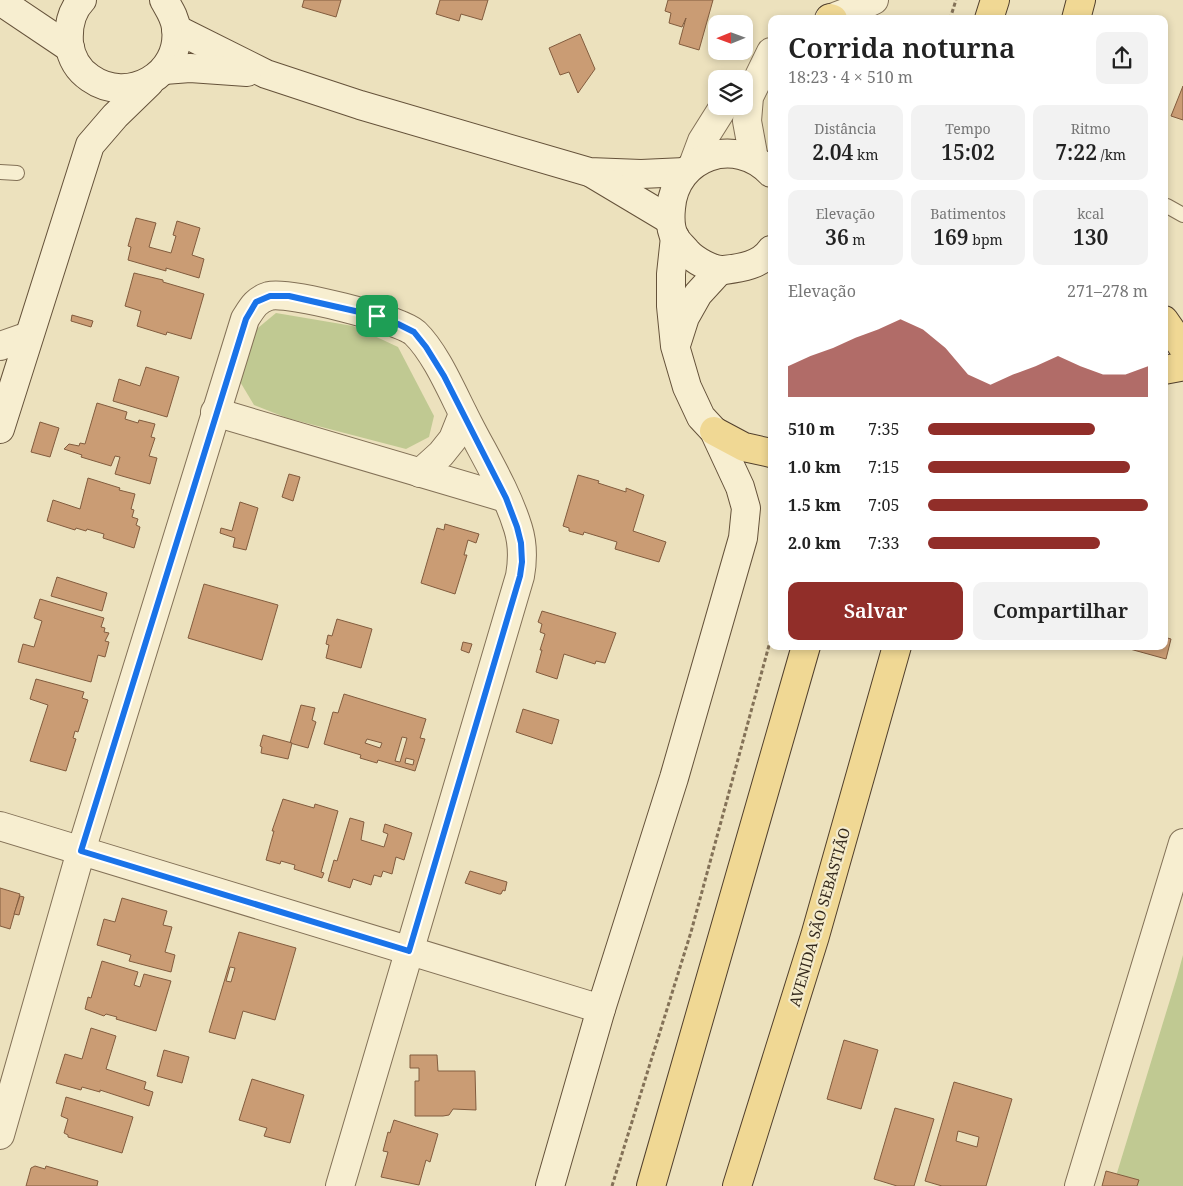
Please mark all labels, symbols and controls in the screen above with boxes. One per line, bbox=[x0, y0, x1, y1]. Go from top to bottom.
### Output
north arrow bbox=[708, 15, 752, 60]
map controls bbox=[708, 15, 753, 115]
text: Corrida noturna bbox=[788, 28, 1015, 66]
button: share bbox=[1096, 32, 1148, 84]
text: 18:23 · 4 × 510 m bbox=[788, 66, 913, 88]
button: layers bbox=[708, 70, 753, 115]
text: Distância bbox=[814, 119, 876, 138]
text: Tempo bbox=[945, 119, 991, 138]
text: Ritmo bbox=[1071, 119, 1111, 138]
text: 2.04 bbox=[812, 138, 853, 166]
text: 15:02 bbox=[941, 138, 995, 166]
text: 7:22 bbox=[1055, 138, 1097, 166]
text: km bbox=[853, 145, 879, 164]
text: /km bbox=[1097, 145, 1126, 164]
text: Elevação bbox=[816, 204, 875, 223]
text: Batimentos bbox=[930, 204, 1006, 223]
text: kcal bbox=[1077, 204, 1104, 223]
text: 36 bbox=[825, 223, 849, 251]
text: 169 bbox=[933, 223, 969, 251]
text: 130 bbox=[1073, 223, 1108, 251]
text: m bbox=[849, 230, 866, 249]
text: bpm bbox=[969, 230, 1003, 249]
text: Elevação bbox=[788, 280, 856, 302]
text: 271–278 m bbox=[1067, 280, 1148, 302]
pin bbox=[356, 295, 398, 337]
icon: arrive bbox=[363, 302, 391, 330]
text: 510 m bbox=[788, 418, 835, 440]
text: 7:35 bbox=[868, 418, 899, 440]
text: 1.0 km bbox=[788, 456, 841, 478]
text: 7:15 bbox=[868, 456, 899, 478]
text: 1.5 km bbox=[788, 494, 841, 516]
text: 7:05 bbox=[868, 494, 899, 516]
text: 2.0 km bbox=[788, 532, 841, 554]
text: 7:33 bbox=[868, 532, 899, 554]
button: Salvar bbox=[788, 582, 963, 640]
button: Compartilhar bbox=[973, 582, 1148, 640]
street label: AVENIDA SÃO SEBASTIÃO bbox=[784, 825, 854, 1009]

